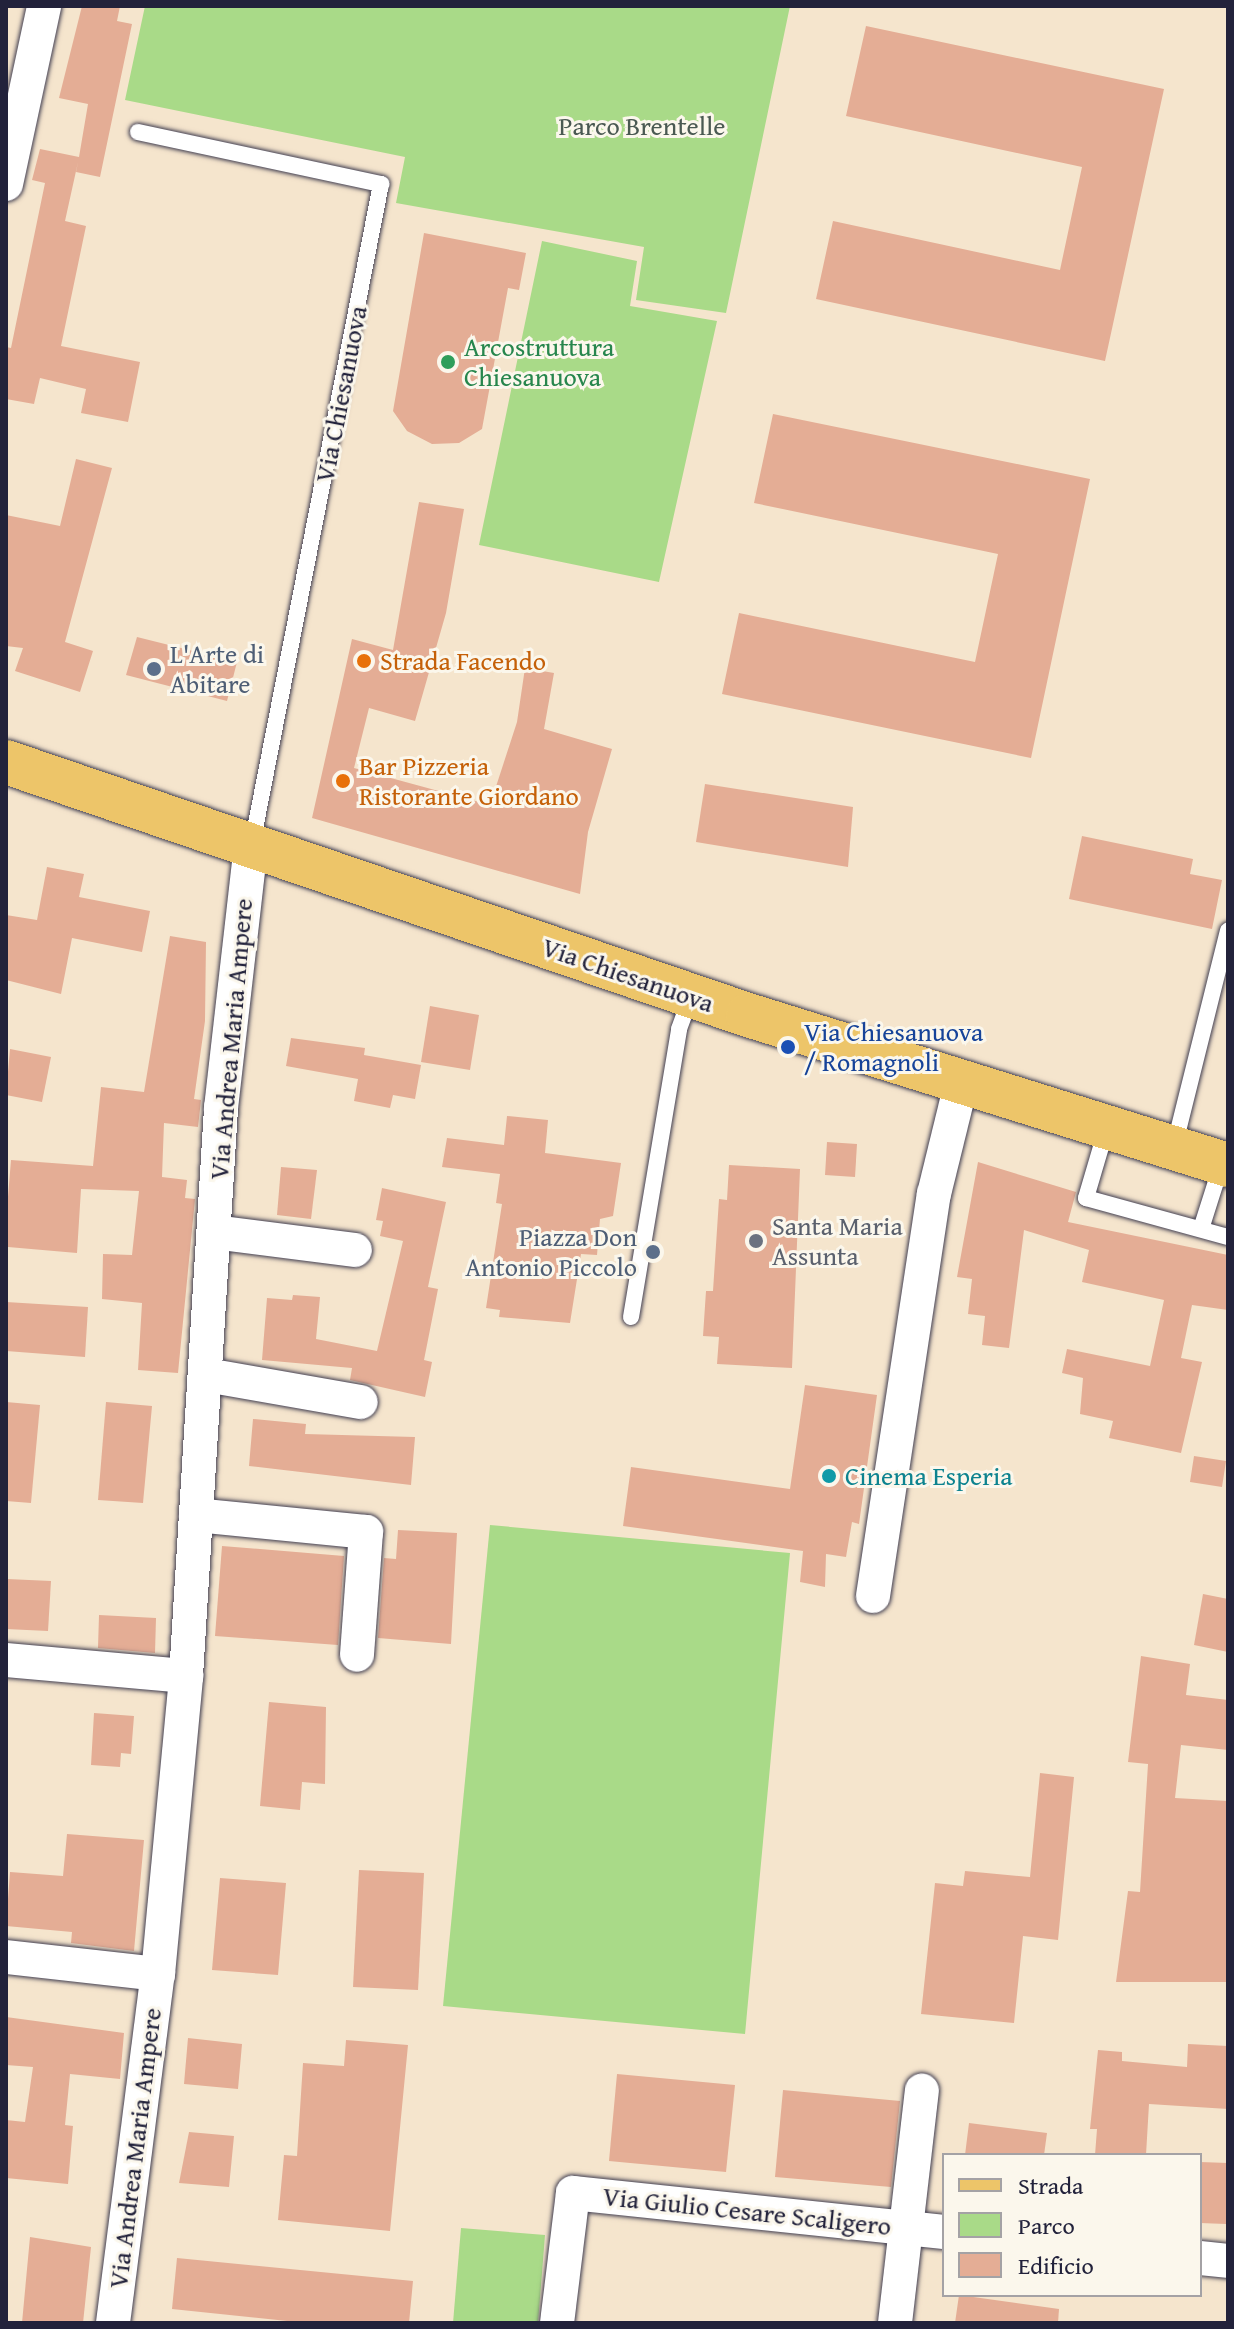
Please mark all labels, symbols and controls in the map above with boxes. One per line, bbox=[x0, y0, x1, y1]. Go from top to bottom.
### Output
park label: Parco Brentelle bbox=[558, 110, 726, 142]
street label: Via Chiesanuova bbox=[309, 303, 373, 485]
place label: Arcostruttura Chiesanuova bbox=[464, 331, 614, 392]
marker: Arcostruttura Chiesanuova bbox=[439, 353, 457, 371]
place label: L'Arte di Abitare bbox=[170, 638, 264, 700]
place label: Strada Facendo bbox=[380, 645, 546, 677]
marker: Strada Facendo bbox=[355, 652, 373, 670]
marker: L'Arte di Abitare bbox=[145, 660, 163, 678]
place label: Bar Pizzeria Ristorante Giordano bbox=[359, 750, 579, 812]
marker: Bar Pizzeria Ristorante Giordano bbox=[334, 772, 352, 790]
street label: Via Andrea Maria Ampere bbox=[203, 897, 259, 1181]
street label: Via Chiesanuova bbox=[538, 931, 718, 1019]
place label: Via Chiesanuova / Romagnoli bbox=[804, 1016, 983, 1078]
marker: Via Chiesanuova / Romagnoli bbox=[779, 1038, 797, 1056]
place label: Santa Maria Assunta bbox=[772, 1210, 903, 1272]
place label: Piazza Don Antonio Piccolo bbox=[465, 1221, 637, 1282]
marker: Santa Maria Assunta bbox=[747, 1232, 765, 1250]
marker: Piazza Don Antonio Piccolo bbox=[644, 1243, 662, 1261]
place label: Cinema Esperia bbox=[845, 1460, 1012, 1492]
marker: Cinema Esperia bbox=[820, 1467, 838, 1485]
street label: Via Andrea Maria Ampere bbox=[102, 2006, 168, 2290]
legend bbox=[942, 2153, 1202, 2297]
text: Strada bbox=[1018, 2168, 1083, 2203]
street label: Via Giulio Cesare Scaligero bbox=[601, 2180, 893, 2242]
text: Parco bbox=[1018, 2208, 1075, 2243]
text: Edificio bbox=[1018, 2248, 1094, 2283]

